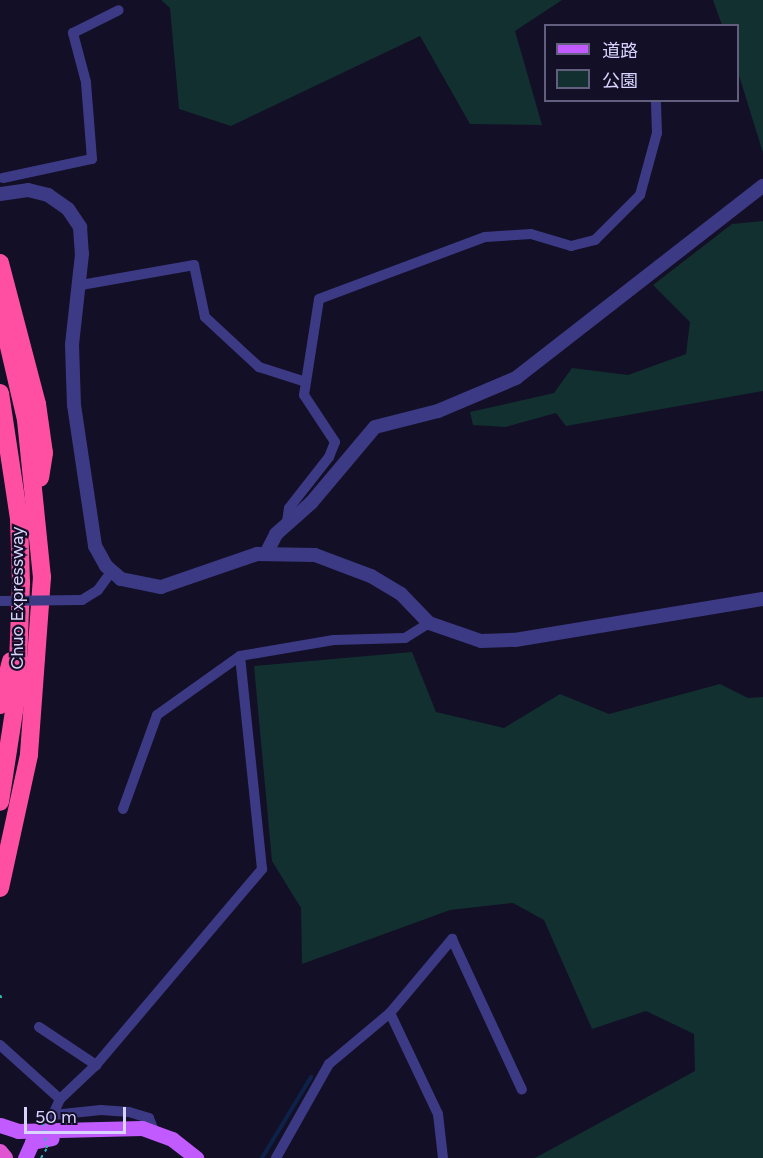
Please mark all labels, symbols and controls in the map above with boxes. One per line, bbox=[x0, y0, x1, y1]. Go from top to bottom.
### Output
legend bbox=[544, 24, 739, 102]
text: 道路 bbox=[602, 40, 638, 62]
text: 公園 bbox=[602, 70, 638, 92]
street label: Chuo Expressway bbox=[6, 527, 28, 669]
scale bar bbox=[27, 1095, 129, 1133]
text: 50 m bbox=[35, 1106, 77, 1128]

